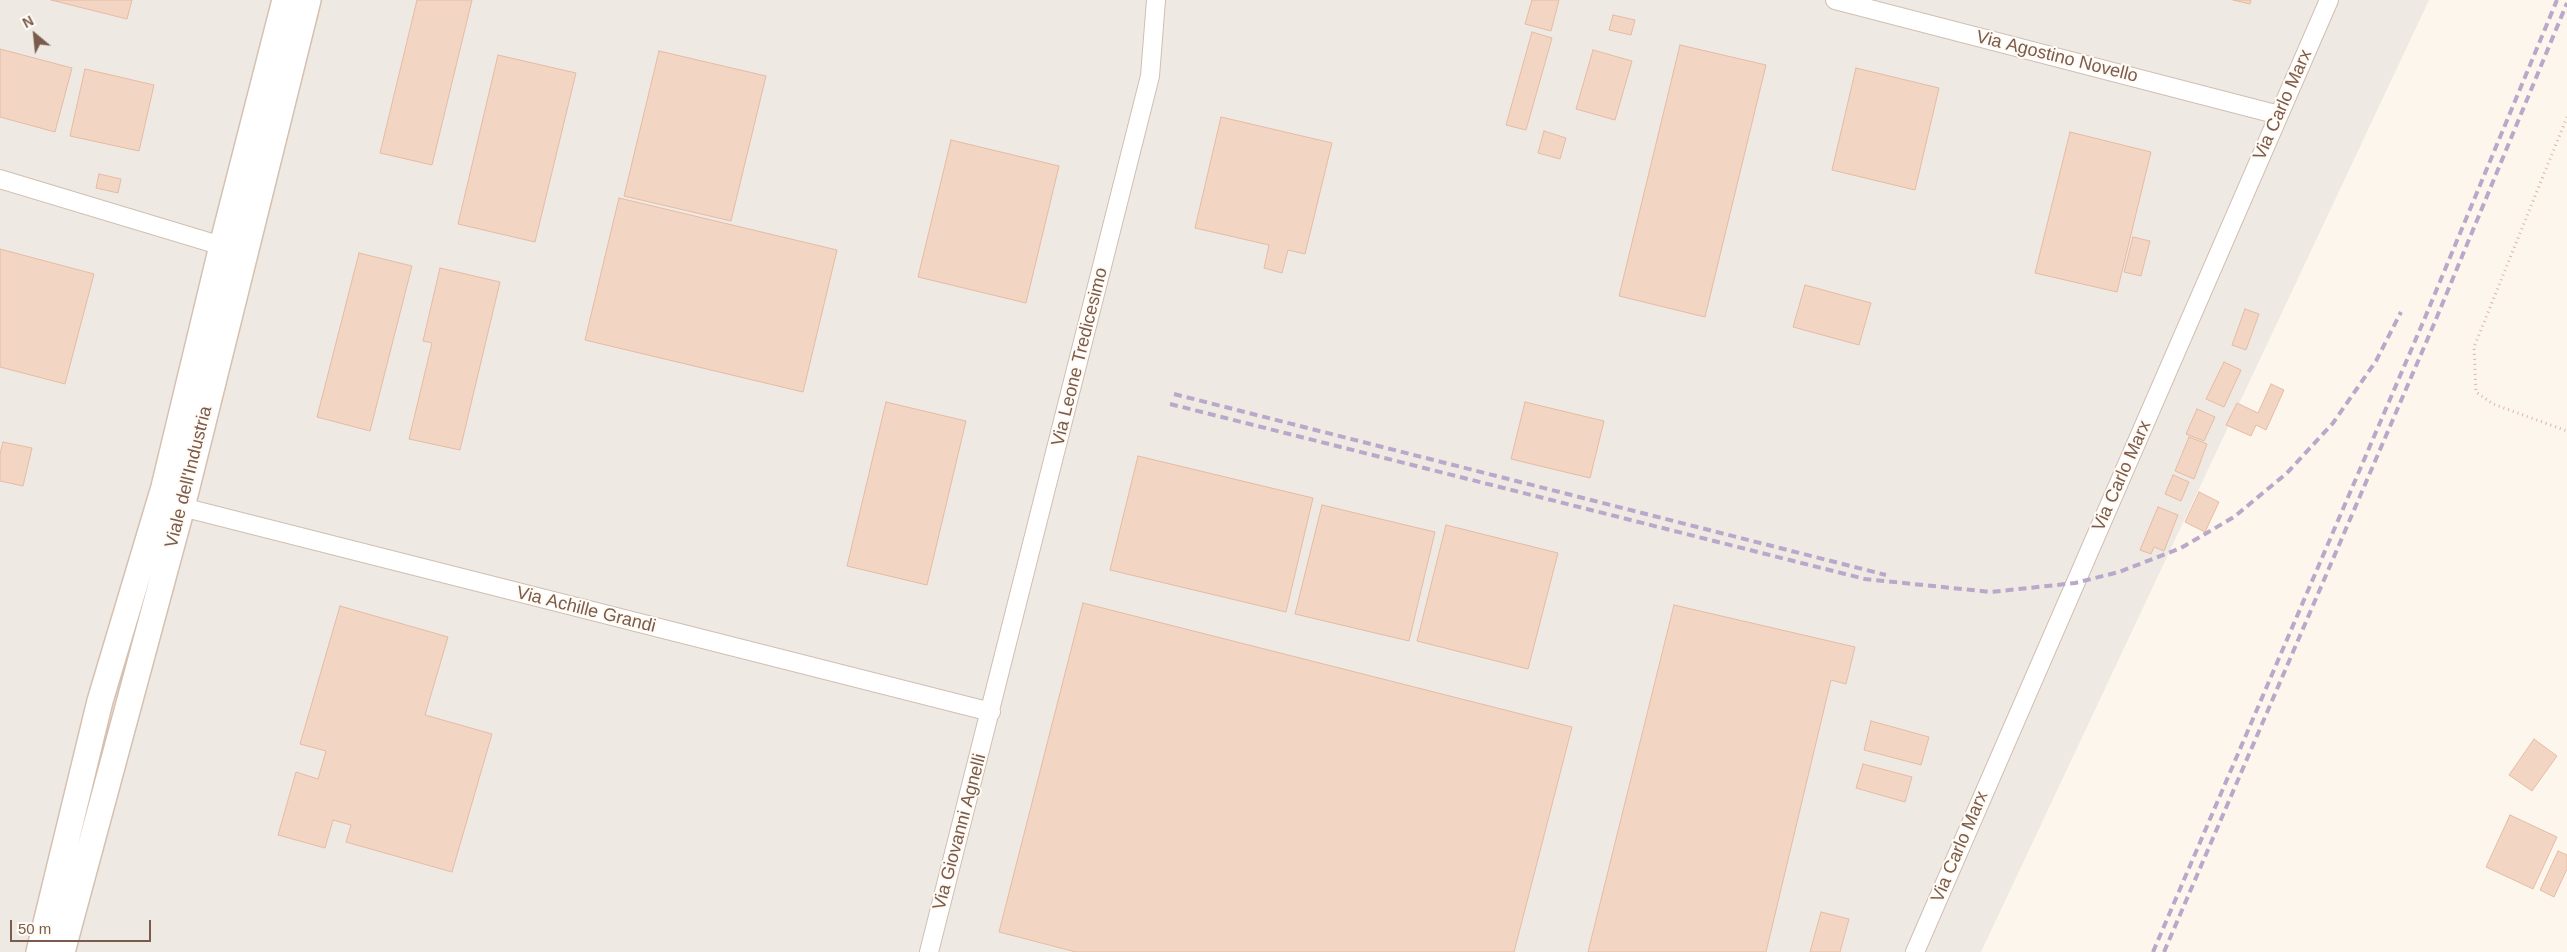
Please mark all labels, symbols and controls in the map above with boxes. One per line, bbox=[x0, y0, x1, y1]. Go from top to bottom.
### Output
north arrow bbox=[10, 10, 60, 60]
text: N bbox=[20, 12, 36, 31]
street label: Via Agostino Novello bbox=[1974, 26, 2140, 88]
street label: Via Carlo Marx bbox=[2249, 46, 2317, 164]
street label: Via Leone Tredicesimo bbox=[1047, 266, 1113, 448]
street label: Viale dell'Industria bbox=[161, 404, 217, 550]
street label: Via Carlo Marx bbox=[2088, 417, 2156, 535]
street label: Via Achille Grandi bbox=[514, 582, 658, 638]
street label: Via Giovanni Agnelli bbox=[929, 752, 991, 912]
street label: Via Carlo Marx bbox=[1927, 788, 1993, 906]
scale bar bbox=[12, 910, 154, 942]
text: 50 m bbox=[18, 920, 51, 937]

